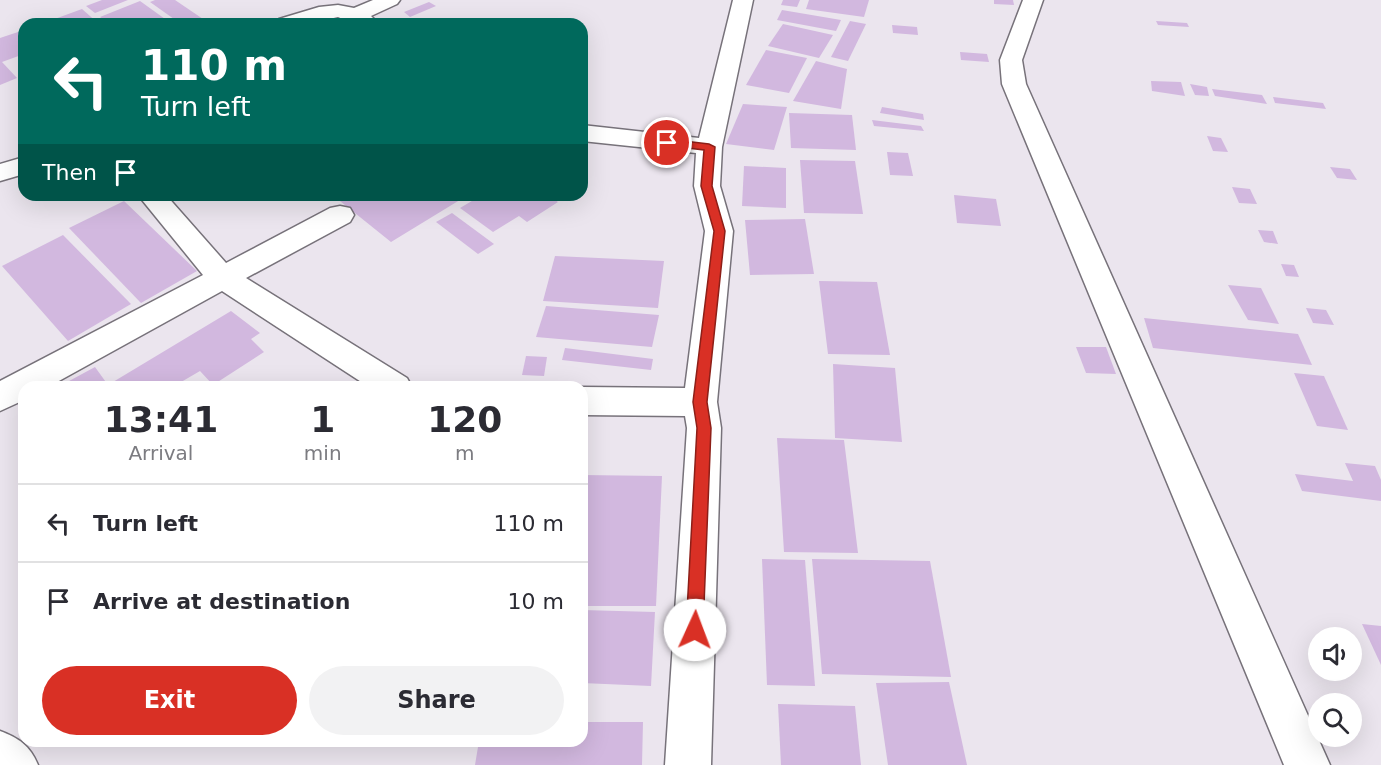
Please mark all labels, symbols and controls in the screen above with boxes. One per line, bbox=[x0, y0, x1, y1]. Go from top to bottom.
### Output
text: 110 m bbox=[141, 41, 287, 90]
icon: left bbox=[42, 42, 120, 120]
text: Turn left bbox=[141, 91, 251, 122]
pin bbox=[641, 117, 692, 168]
icon: arrive bbox=[650, 126, 683, 159]
icon: arrive bbox=[109, 156, 142, 189]
text: Then bbox=[42, 160, 97, 185]
text: 13:41 bbox=[104, 399, 218, 440]
text: 1 bbox=[310, 399, 335, 440]
text: 120 bbox=[427, 399, 502, 440]
text: Arrival bbox=[128, 441, 193, 465]
text: min bbox=[304, 441, 342, 465]
text: m bbox=[455, 441, 475, 465]
icon: left bbox=[42, 507, 75, 540]
text: Turn left bbox=[93, 511, 198, 536]
text: 110 m bbox=[494, 511, 564, 536]
icon: arrive bbox=[42, 585, 75, 618]
text: Arrive at destination bbox=[93, 589, 350, 614]
text: 10 m bbox=[508, 589, 564, 614]
position arrow bbox=[663, 598, 727, 662]
map controls bbox=[1308, 627, 1362, 747]
button: sound bbox=[1308, 627, 1362, 681]
button: Exit bbox=[42, 666, 297, 735]
button: Share bbox=[309, 666, 564, 735]
button: search bbox=[1308, 693, 1362, 747]

